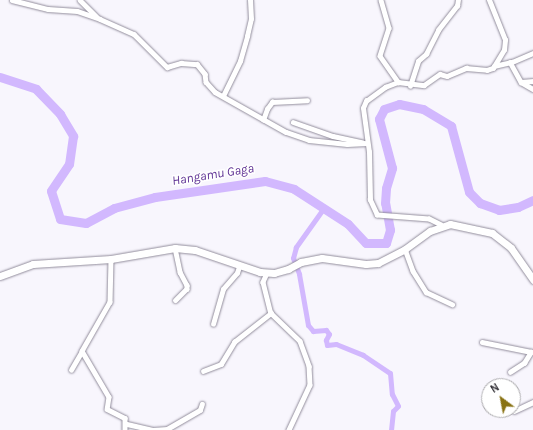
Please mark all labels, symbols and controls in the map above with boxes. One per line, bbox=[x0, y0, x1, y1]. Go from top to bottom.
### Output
water label: Hangamu Gaga bbox=[171, 161, 255, 189]
north arrow bbox=[481, 378, 521, 418]
text: N bbox=[488, 381, 502, 396]

